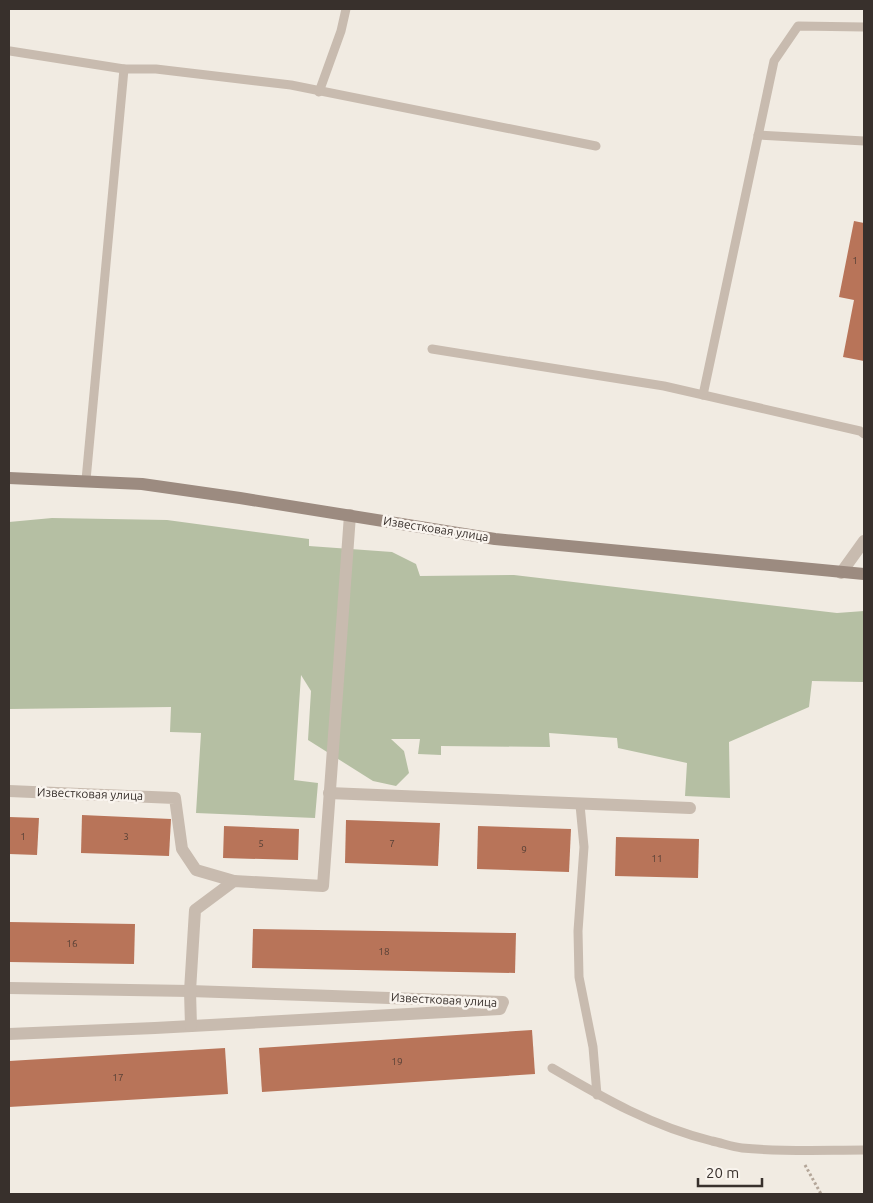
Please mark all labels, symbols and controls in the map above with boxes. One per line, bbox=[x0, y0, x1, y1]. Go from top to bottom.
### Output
house number: 1 bbox=[852, 255, 858, 266]
street label: Известковая улица bbox=[382, 514, 490, 543]
street label: Известковая улица bbox=[37, 785, 143, 802]
house number: 1 bbox=[20, 831, 26, 842]
house number: 3 bbox=[123, 831, 129, 842]
house number: 5 bbox=[258, 838, 264, 849]
house number: 7 bbox=[389, 838, 395, 849]
house number: 9 bbox=[521, 844, 527, 855]
house number: 11 bbox=[651, 853, 663, 864]
house number: 16 bbox=[66, 938, 78, 949]
house number: 18 bbox=[378, 946, 390, 957]
street label: Известковая улица bbox=[391, 990, 498, 1009]
house number: 19 bbox=[391, 1056, 403, 1067]
house number: 17 bbox=[112, 1072, 124, 1083]
scale bar bbox=[698, 1156, 762, 1188]
text: 20 m bbox=[706, 1164, 739, 1181]

